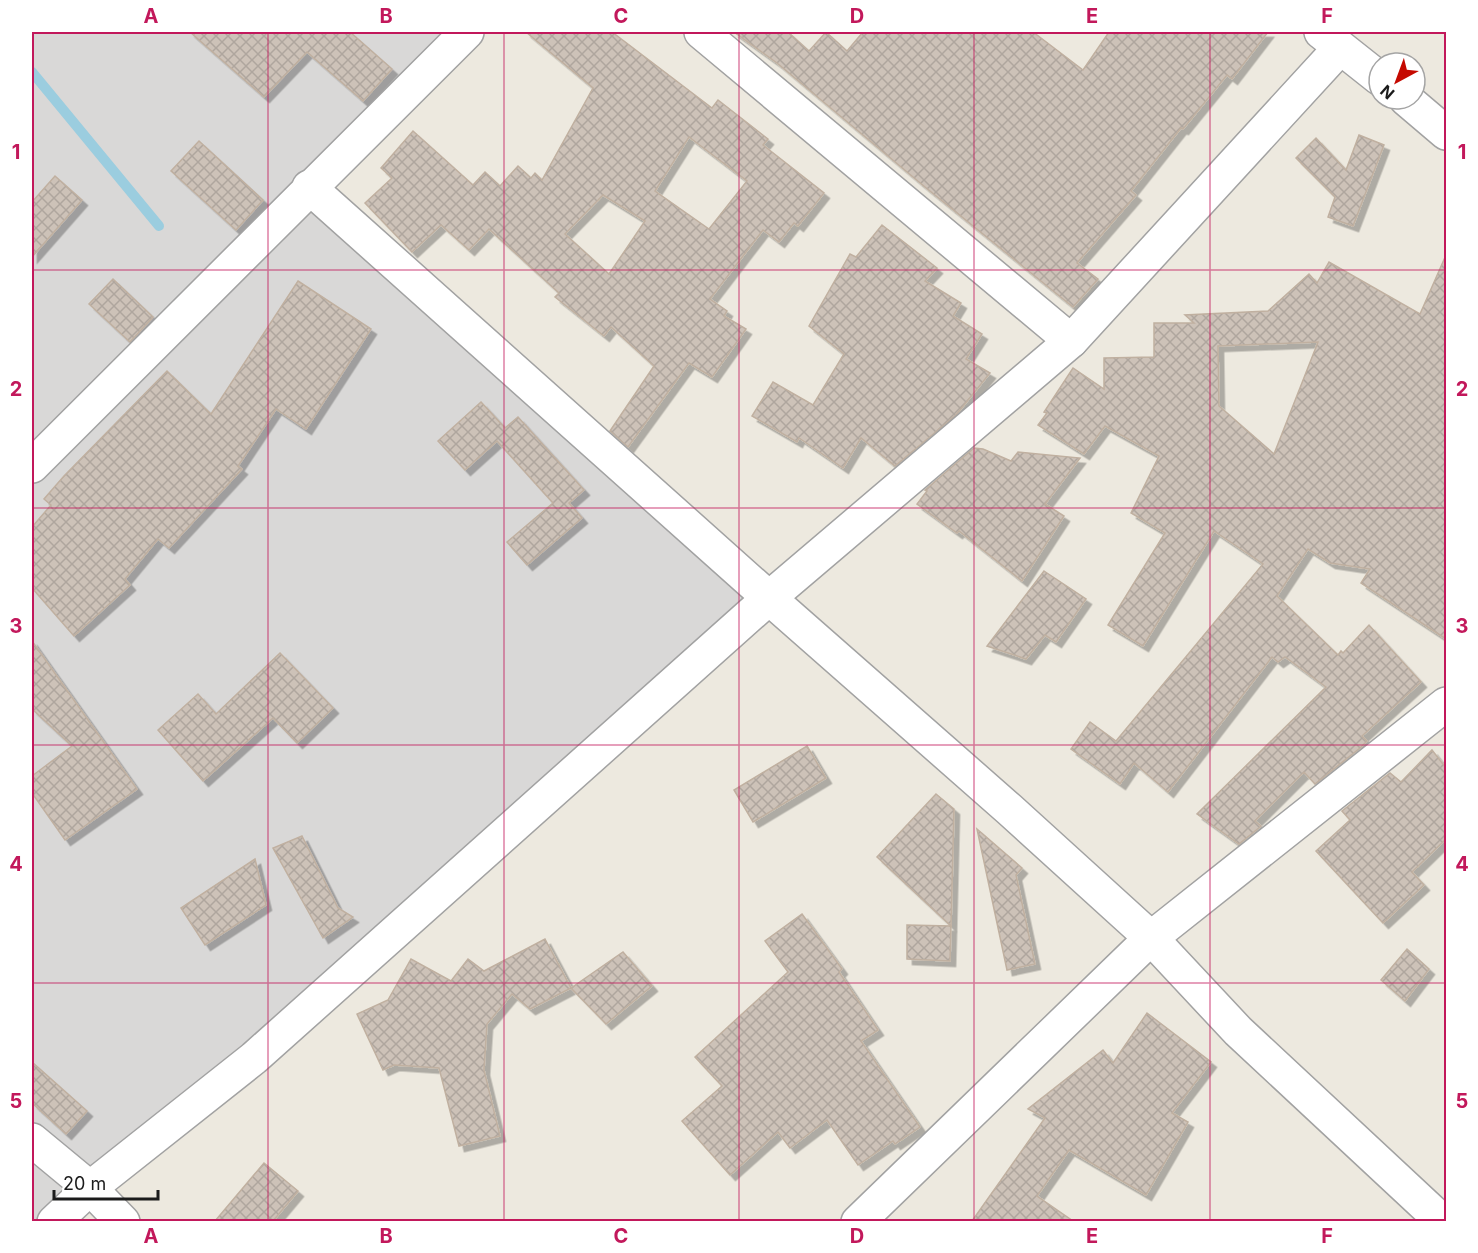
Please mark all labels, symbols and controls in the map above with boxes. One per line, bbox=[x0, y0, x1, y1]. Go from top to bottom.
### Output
text: A bbox=[144, 4, 159, 28]
text: B bbox=[379, 4, 393, 28]
text: C bbox=[614, 4, 628, 28]
text: D bbox=[850, 4, 864, 28]
text: E bbox=[1086, 4, 1098, 28]
text: F bbox=[1321, 4, 1333, 28]
north arrow bbox=[1367, 51, 1427, 111]
text: N bbox=[1376, 81, 1398, 104]
text: 1 bbox=[12, 140, 20, 164]
text: 1 bbox=[1458, 140, 1466, 164]
text: 2 bbox=[10, 377, 22, 401]
text: 2 bbox=[1456, 377, 1468, 401]
text: 3 bbox=[10, 614, 22, 638]
text: 3 bbox=[1456, 614, 1468, 638]
text: 4 bbox=[9, 852, 23, 876]
text: 4 bbox=[1455, 852, 1469, 876]
text: 5 bbox=[10, 1089, 22, 1113]
text: 5 bbox=[1456, 1089, 1468, 1113]
scale bar bbox=[54, 1163, 158, 1201]
text: 20 m bbox=[63, 1173, 106, 1194]
text: A bbox=[144, 1224, 159, 1248]
text: B bbox=[379, 1224, 393, 1248]
text: C bbox=[614, 1224, 628, 1248]
text: D bbox=[850, 1224, 864, 1248]
text: E bbox=[1086, 1224, 1098, 1248]
text: F bbox=[1321, 1224, 1333, 1248]

